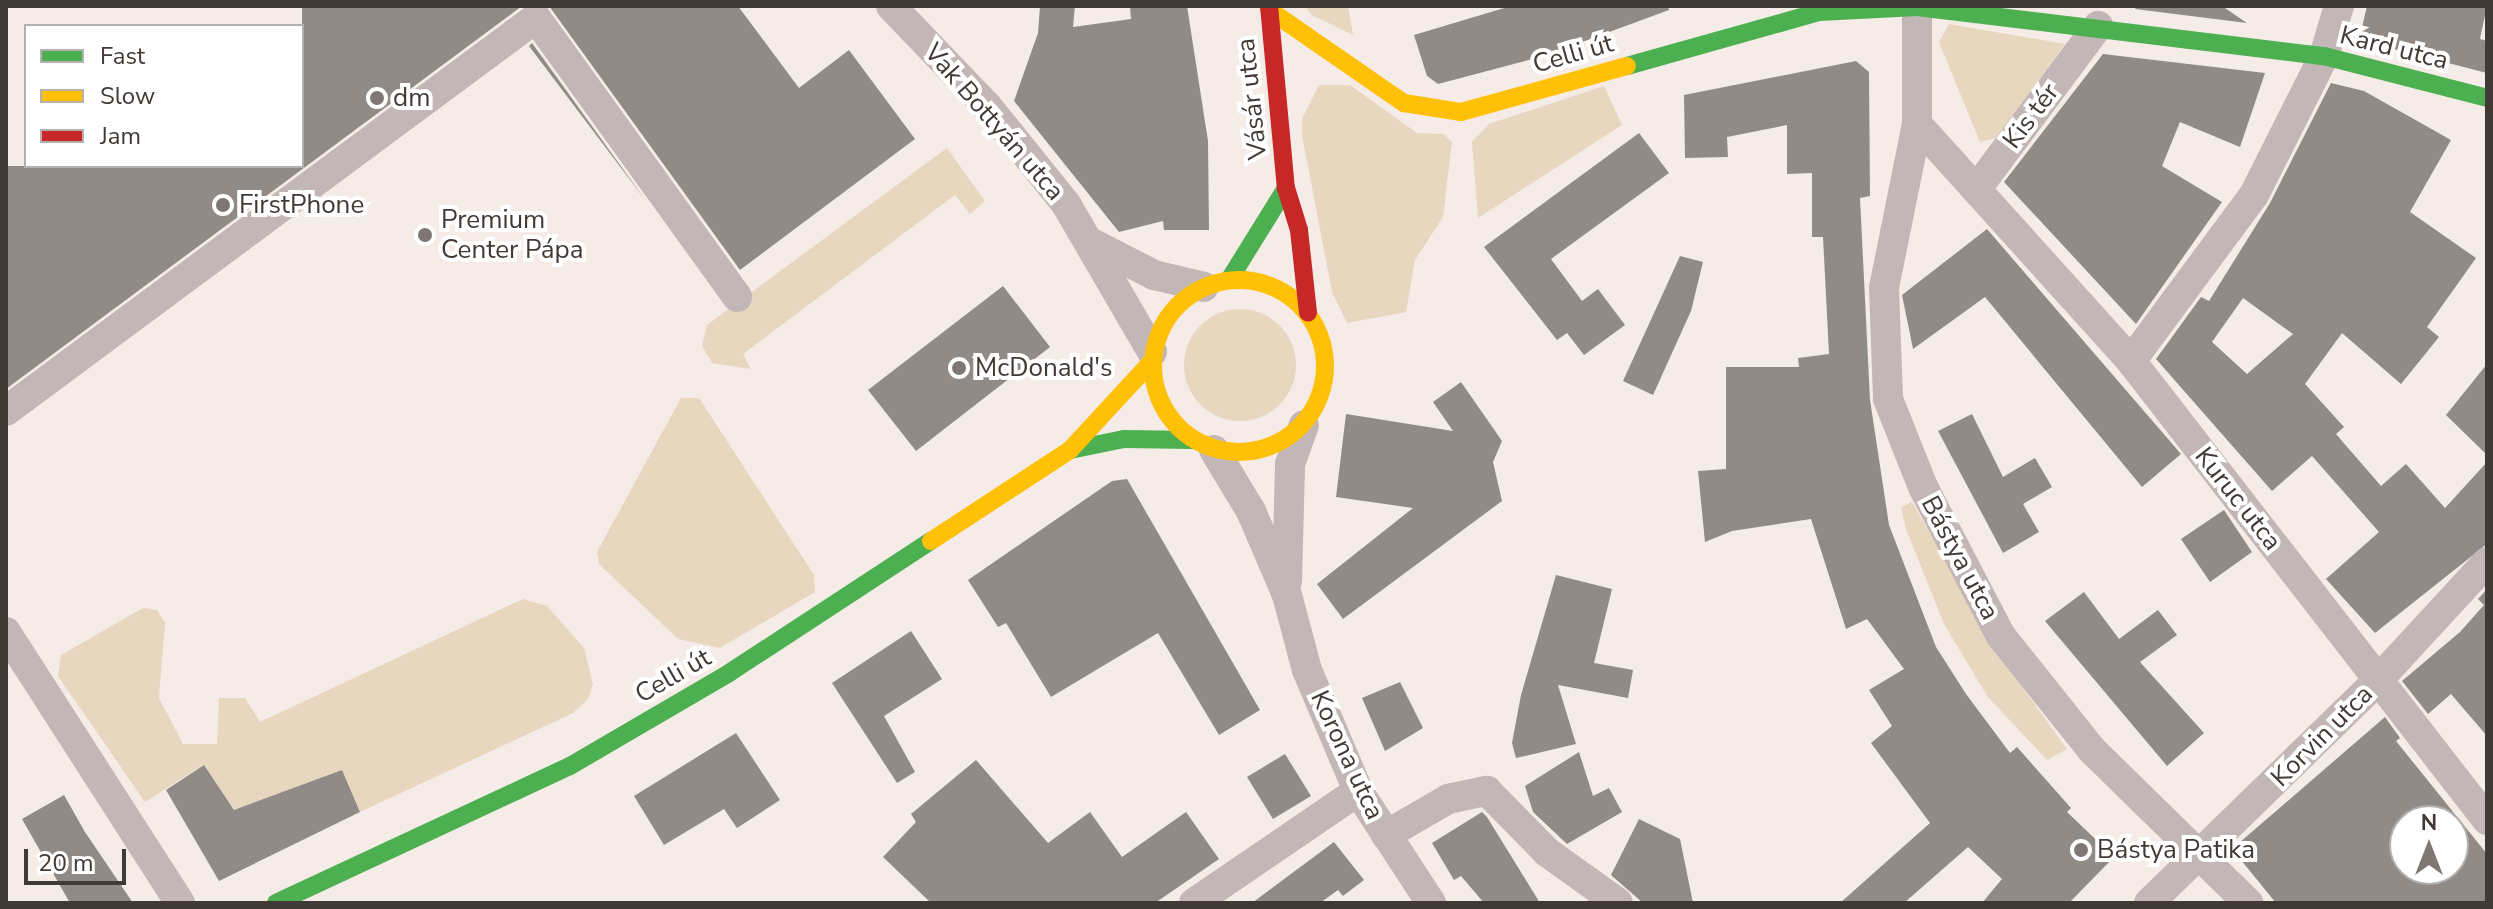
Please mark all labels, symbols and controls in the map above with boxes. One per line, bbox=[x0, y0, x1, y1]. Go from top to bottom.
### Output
street label: Kard utca bbox=[2337, 20, 2451, 76]
legend bbox=[24, 24, 304, 168]
street label: Celli út bbox=[1529, 28, 1617, 80]
street label: Vak Bottyán utca bbox=[917, 37, 1071, 207]
street label: Vásár utca bbox=[1230, 37, 1274, 161]
text: Fast bbox=[100, 40, 145, 72]
street label: Kis tér bbox=[1996, 77, 2066, 155]
text: Slow bbox=[100, 80, 155, 112]
place label: dm bbox=[393, 82, 430, 114]
marker: dm bbox=[368, 89, 386, 107]
text: Jam bbox=[100, 120, 141, 152]
place label: FirstPhone bbox=[239, 189, 364, 221]
marker: FirstPhone bbox=[214, 196, 232, 214]
place label: Premium Center Pápa bbox=[441, 204, 584, 266]
marker: Premium Center Pápa bbox=[416, 226, 434, 244]
place label: McDonald's bbox=[975, 352, 1113, 384]
marker: McDonald's bbox=[950, 359, 968, 377]
street label: Kuruc utca bbox=[2188, 441, 2288, 557]
street label: Bástya utca bbox=[1914, 491, 2006, 625]
street label: Celli út bbox=[630, 642, 716, 710]
street label: Korvin utca bbox=[2265, 679, 2379, 793]
street label: Korona utca bbox=[1304, 686, 1390, 824]
north arrow bbox=[2389, 805, 2469, 885]
text: N bbox=[2421, 808, 2437, 838]
scale bar bbox=[28, 833, 130, 883]
place label: Bástya Patika bbox=[2097, 834, 2255, 866]
marker: Bástya Patika bbox=[2072, 841, 2090, 859]
text: 20 m bbox=[38, 847, 94, 879]

